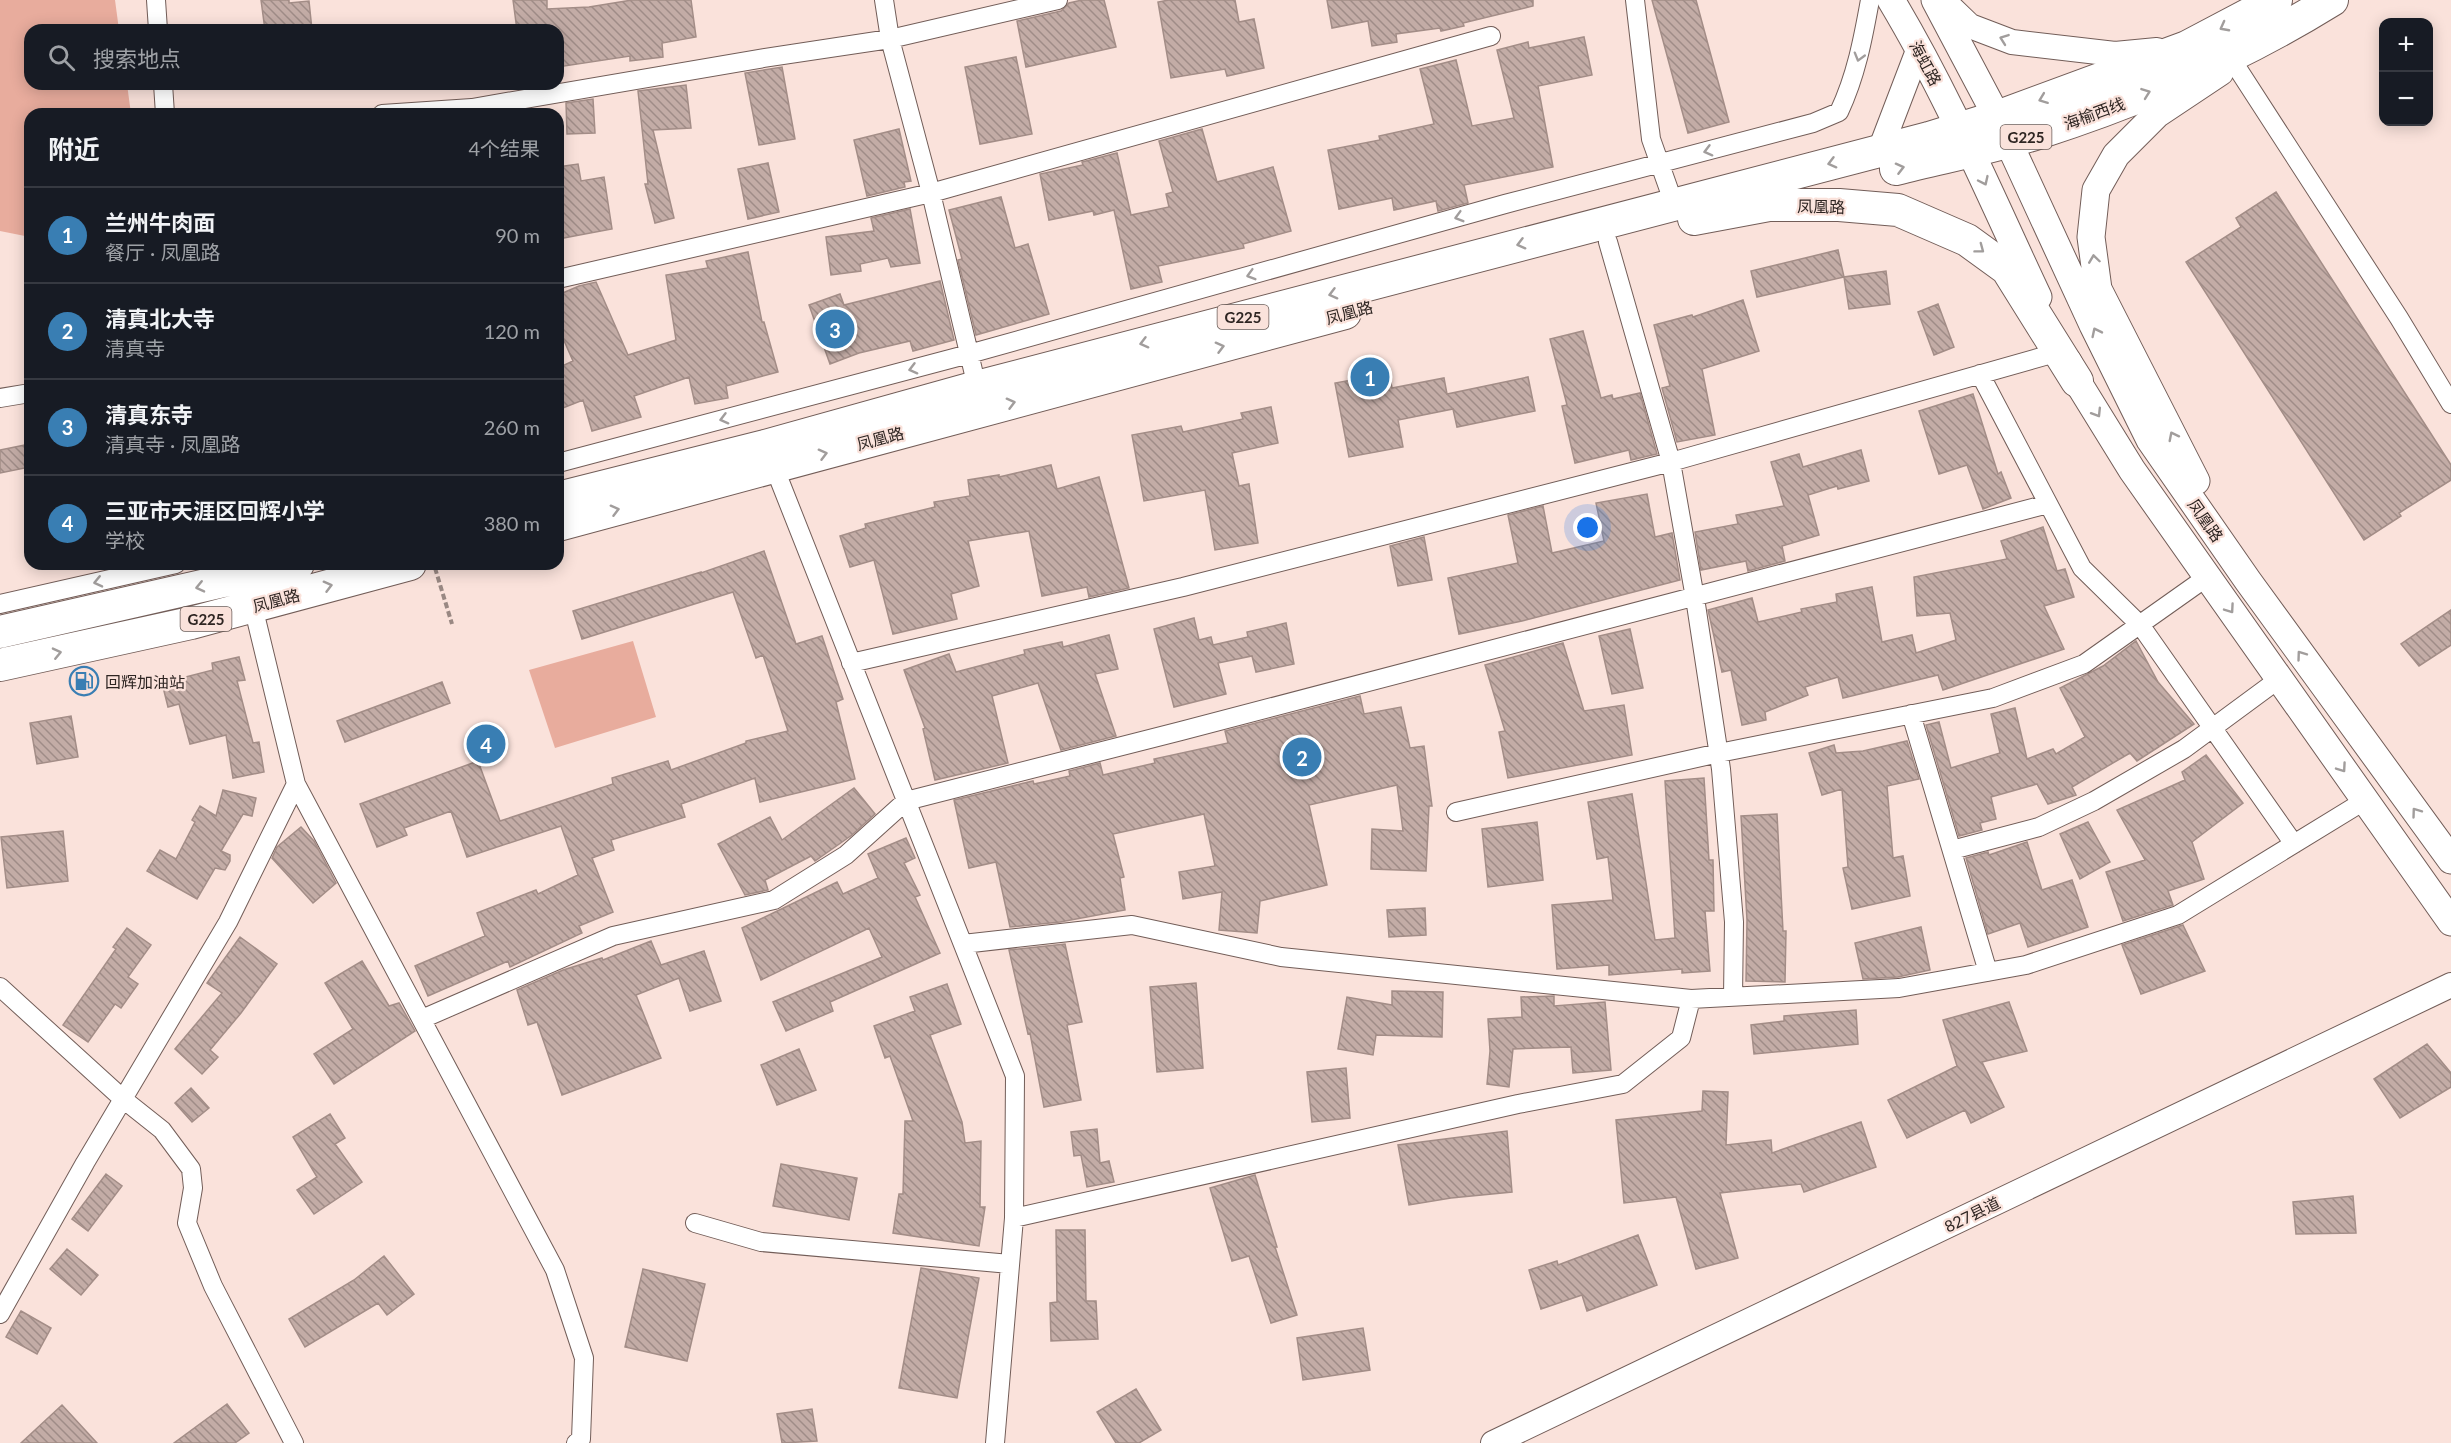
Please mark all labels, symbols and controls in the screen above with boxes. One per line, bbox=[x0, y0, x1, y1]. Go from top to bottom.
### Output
map controls bbox=[2379, 18, 2433, 126]
button: + bbox=[2379, 18, 2433, 72]
one-way arrow bbox=[2220, 20, 2231, 32]
search box bbox=[24, 24, 564, 90]
one-way arrow bbox=[1999, 33, 2009, 46]
street label: 海虹路 bbox=[1906, 37, 1946, 89]
icon: search bbox=[45, 41, 78, 74]
text: 搜索地点 bbox=[93, 45, 181, 72]
one-way arrow bbox=[1854, 51, 1866, 62]
button: − bbox=[2379, 72, 2433, 126]
one-way arrow bbox=[2140, 88, 2151, 100]
one-way arrow bbox=[2039, 92, 2049, 105]
street label: 海榆西线 bbox=[2061, 93, 2127, 133]
road number: G225 bbox=[2000, 125, 2052, 149]
text: 附近 bbox=[48, 133, 100, 165]
text: 4个结果 bbox=[468, 136, 540, 160]
one-way arrow bbox=[1703, 144, 1714, 156]
one-way arrow bbox=[1827, 156, 1838, 168]
one-way arrow bbox=[1895, 162, 1905, 175]
one-way arrow bbox=[1976, 174, 1988, 185]
street label: 凤凰路 bbox=[1797, 196, 1845, 216]
text: 兰州牛肉面 bbox=[105, 209, 215, 236]
one-way arrow bbox=[1454, 210, 1465, 222]
text: 1 bbox=[62, 223, 73, 247]
text: 90 m bbox=[495, 223, 540, 247]
one-way arrow bbox=[1517, 237, 1527, 250]
text: 餐厅 · 凤凰路 bbox=[105, 240, 220, 264]
one-way arrow bbox=[1973, 242, 1984, 253]
one-way arrow bbox=[2088, 254, 2100, 264]
one-way arrow bbox=[1246, 268, 1257, 280]
one-way arrow bbox=[1328, 286, 1338, 299]
street label: 凤凰路 bbox=[1323, 297, 1375, 327]
text: 清真北大寺 bbox=[105, 305, 215, 332]
road number: G225 bbox=[1218, 305, 1268, 329]
pin: 3 bbox=[816, 306, 854, 352]
text: 2 bbox=[62, 319, 73, 343]
text: 120 m bbox=[484, 319, 540, 343]
one-way arrow bbox=[2092, 327, 2103, 338]
text: 清真寺 bbox=[105, 336, 165, 360]
one-way arrow bbox=[1139, 336, 1150, 348]
one-way arrow bbox=[1215, 341, 1225, 354]
pin: 1 bbox=[1350, 354, 1390, 400]
one-way arrow bbox=[908, 362, 918, 375]
one-way arrow bbox=[1006, 398, 1016, 410]
text: 清真东寺 bbox=[105, 401, 193, 428]
one-way arrow bbox=[2089, 407, 2101, 417]
one-way arrow bbox=[719, 412, 729, 425]
text: 3 bbox=[62, 415, 73, 439]
text: 260 m bbox=[484, 415, 540, 439]
street label: 凤凰路 bbox=[854, 423, 906, 453]
one-way arrow bbox=[2169, 431, 2180, 442]
text: 清真寺 · 凤凰路 bbox=[105, 432, 240, 456]
one-way arrow bbox=[818, 448, 828, 461]
street label: 凤凰路 bbox=[2184, 495, 2228, 545]
text: 三亚市天涯区回辉小学 bbox=[105, 497, 325, 524]
one-way arrow bbox=[609, 504, 619, 517]
text: 4 bbox=[62, 511, 73, 535]
text: 380 m bbox=[484, 511, 540, 535]
your location bbox=[1573, 513, 1602, 542]
text: 学校 bbox=[105, 528, 145, 552]
one-way arrow bbox=[93, 574, 103, 587]
one-way arrow bbox=[195, 580, 205, 593]
one-way arrow bbox=[322, 581, 333, 593]
street label: 凤凰路 bbox=[250, 585, 302, 615]
one-way arrow bbox=[2223, 602, 2234, 613]
road number: G225 bbox=[180, 607, 232, 631]
one-way arrow bbox=[52, 647, 62, 660]
one-way arrow bbox=[2298, 650, 2309, 661]
fuel station icon: 回辉加油站 bbox=[68, 665, 100, 697]
place label: 回辉加油站 bbox=[105, 672, 185, 691]
pin: 4 bbox=[466, 722, 506, 766]
pin: 2 bbox=[1282, 734, 1322, 780]
one-way arrow bbox=[2335, 762, 2346, 773]
one-way arrow bbox=[2413, 808, 2424, 819]
street label: 827县道 bbox=[1941, 1192, 2003, 1236]

